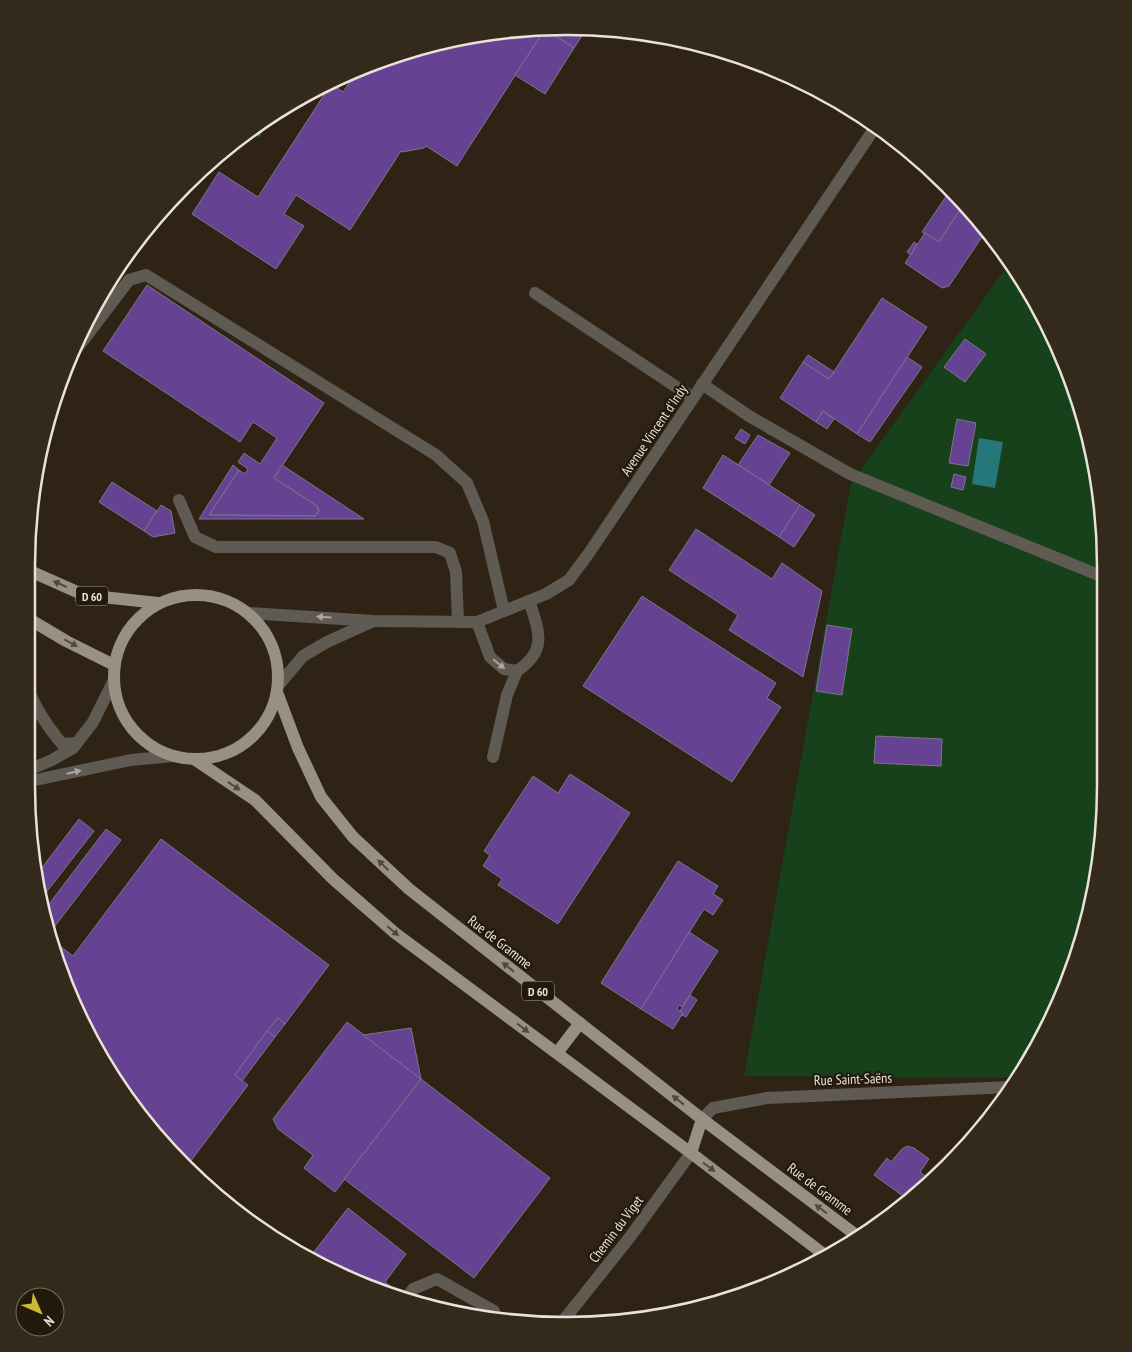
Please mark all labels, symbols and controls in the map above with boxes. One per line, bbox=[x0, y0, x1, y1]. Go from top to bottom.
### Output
street label: Avenue Vincent d'Indy bbox=[617, 380, 692, 479]
one-way arrow bbox=[53, 580, 67, 588]
road number: D 60 bbox=[76, 586, 108, 606]
one-way arrow bbox=[316, 613, 332, 621]
one-way arrow bbox=[64, 639, 78, 647]
one-way arrow bbox=[492, 658, 505, 669]
one-way arrow bbox=[66, 768, 82, 776]
one-way arrow bbox=[227, 781, 241, 791]
one-way arrow bbox=[377, 859, 389, 871]
street label: Rue de Gramme bbox=[464, 911, 536, 973]
one-way arrow bbox=[386, 925, 399, 936]
one-way arrow bbox=[502, 962, 515, 973]
road number: D 60 bbox=[522, 981, 554, 1000]
one-way arrow bbox=[516, 1023, 530, 1033]
street label: Rue Saint-Saëns bbox=[814, 1069, 893, 1089]
one-way arrow bbox=[672, 1094, 685, 1105]
street label: Rue de Gramme bbox=[784, 1159, 856, 1219]
one-way arrow bbox=[702, 1162, 716, 1172]
street label: Chemin du Viget bbox=[585, 1192, 647, 1266]
one-way arrow bbox=[815, 1203, 828, 1214]
north arrow bbox=[15, 1287, 65, 1337]
text: N bbox=[40, 1312, 58, 1330]

